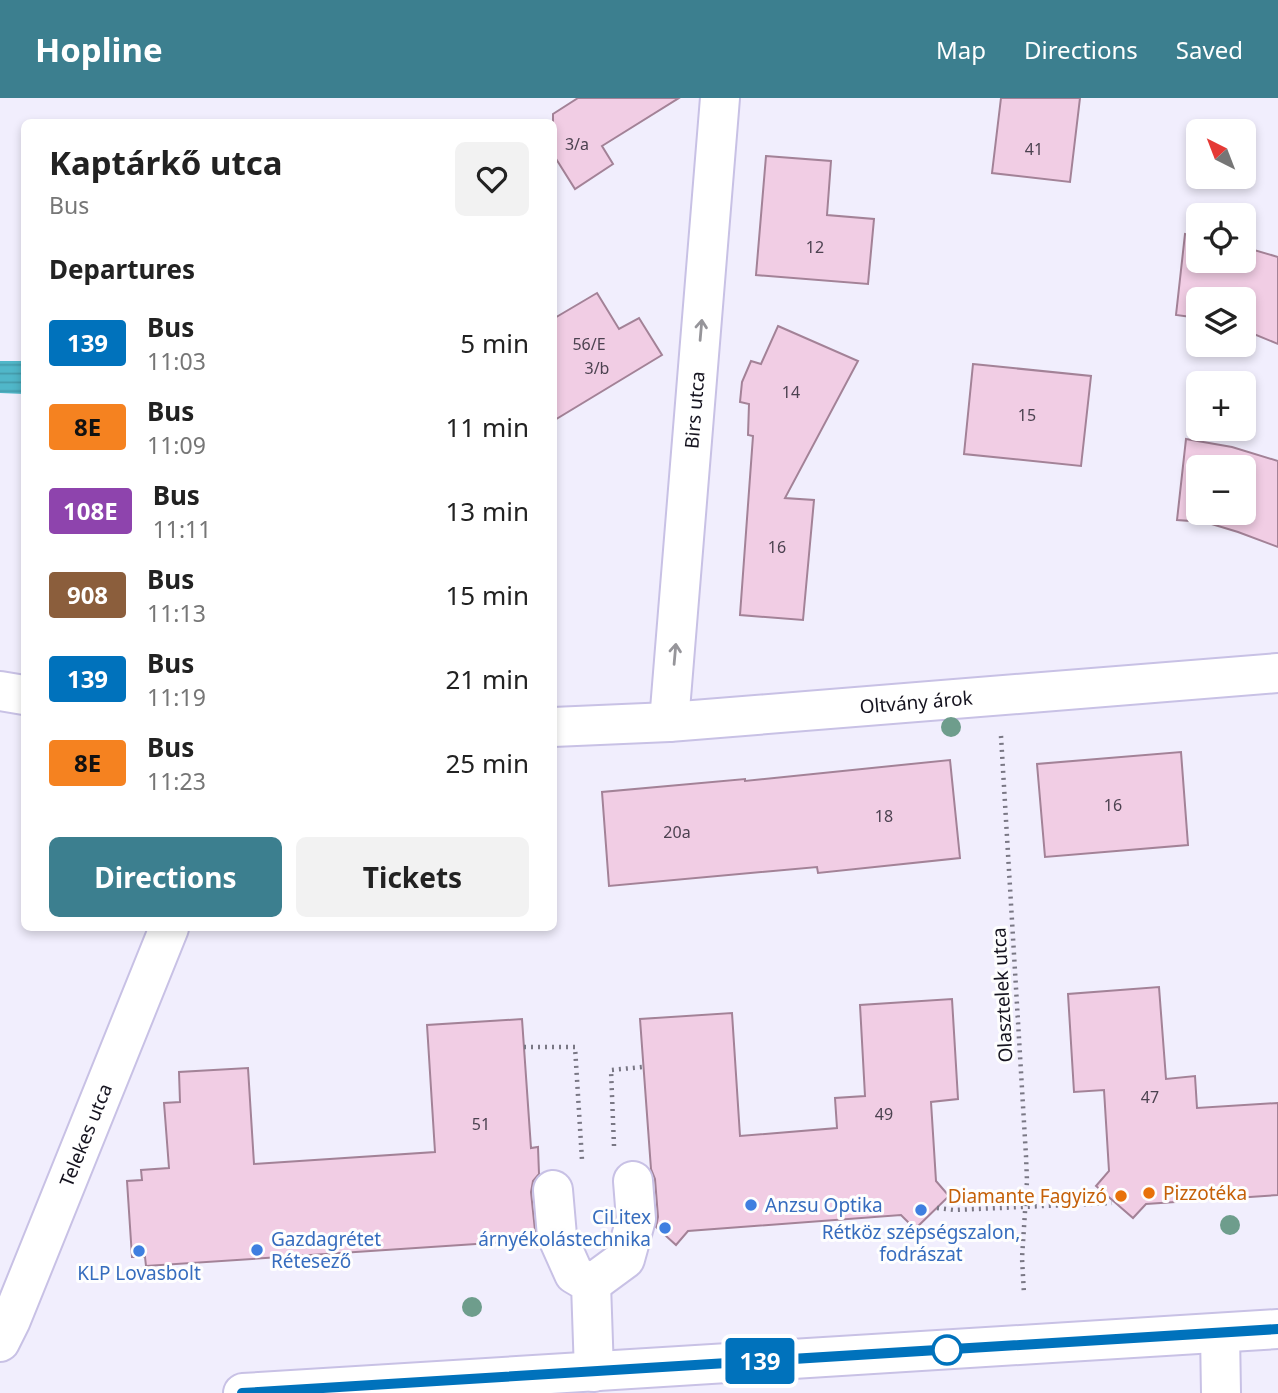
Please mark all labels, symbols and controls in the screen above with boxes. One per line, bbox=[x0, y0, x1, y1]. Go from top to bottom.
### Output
text: Hopline bbox=[35, 27, 163, 72]
text: Map bbox=[936, 33, 986, 66]
text: Directions bbox=[1024, 33, 1138, 66]
text: Saved bbox=[1176, 33, 1243, 66]
north arrow bbox=[1186, 119, 1256, 189]
map controls bbox=[1186, 119, 1256, 525]
house number: 3/a bbox=[565, 133, 589, 155]
house number: 41 bbox=[1025, 138, 1043, 160]
text: Kaptárkő utca bbox=[49, 140, 283, 185]
button: heart bbox=[455, 142, 529, 216]
text: Bus bbox=[49, 189, 89, 221]
button: locate bbox=[1186, 203, 1256, 273]
house number: 12 bbox=[806, 236, 824, 258]
text: Departures bbox=[49, 251, 195, 287]
button: layers bbox=[1186, 287, 1256, 357]
text: Bus bbox=[147, 309, 194, 345]
one-way arrow bbox=[695, 319, 708, 342]
text: 5 min bbox=[460, 325, 529, 361]
text: 139 bbox=[67, 326, 108, 359]
house number: 56/E bbox=[572, 333, 606, 355]
text: 11:03 bbox=[147, 345, 206, 377]
house number: 3/b bbox=[585, 357, 609, 379]
street label: Birs utca bbox=[678, 370, 711, 450]
button: + bbox=[1186, 371, 1256, 441]
house number: 14 bbox=[782, 381, 800, 403]
text: Bus bbox=[147, 393, 194, 429]
house number: 15 bbox=[1018, 404, 1036, 426]
text: 11 min bbox=[445, 409, 529, 445]
text: 8E bbox=[74, 410, 101, 443]
text: 11:09 bbox=[147, 429, 206, 461]
button: − bbox=[1186, 455, 1256, 525]
text: Bus bbox=[153, 477, 200, 513]
text: 13 min bbox=[445, 493, 529, 529]
text: 108E bbox=[63, 494, 118, 527]
text: 11:11 bbox=[153, 513, 211, 545]
house number: 16 bbox=[768, 536, 786, 558]
text: Bus bbox=[147, 561, 194, 597]
text: 15 min bbox=[445, 577, 529, 613]
text: 908 bbox=[67, 578, 108, 611]
text: 11:13 bbox=[147, 597, 206, 629]
one-way arrow bbox=[668, 644, 681, 666]
text: Bus bbox=[147, 645, 194, 681]
text: 21 min bbox=[445, 661, 529, 697]
text: 139 bbox=[67, 662, 108, 695]
text: 11:19 bbox=[147, 681, 206, 713]
street label: Oltvány árok bbox=[859, 685, 974, 720]
text: Bus bbox=[147, 729, 194, 765]
text: 25 min bbox=[445, 745, 529, 781]
text: 8E bbox=[74, 746, 101, 779]
text: 11:23 bbox=[147, 765, 206, 797]
house number: 16 bbox=[1104, 794, 1122, 816]
house number: 18 bbox=[875, 805, 893, 827]
house number: 20a bbox=[663, 821, 691, 843]
button: Directions bbox=[49, 837, 282, 917]
button: Tickets bbox=[296, 837, 529, 917]
street label: Olasztelek utca bbox=[985, 927, 1019, 1063]
street label: Telekes utca bbox=[53, 1080, 118, 1190]
house number: 47 bbox=[1141, 1086, 1159, 1108]
house number: 49 bbox=[875, 1103, 893, 1125]
house number: 51 bbox=[472, 1113, 490, 1135]
place label: Pizzotéka bbox=[1163, 1180, 1247, 1206]
place label: Diamante Fagyizó bbox=[948, 1183, 1107, 1209]
marker: Pizzotéka bbox=[1141, 1185, 1157, 1201]
marker: Diamante Fagyizó bbox=[1113, 1188, 1129, 1204]
place label: Anzsu Optika bbox=[765, 1192, 883, 1218]
marker: Anzsu Optika bbox=[743, 1197, 759, 1213]
marker: Rétköz szépségszalon, fodrászat bbox=[913, 1202, 929, 1218]
place label: CiLitex árnyékolástechnika bbox=[478, 1204, 651, 1252]
place label: Rétköz szépségszalon, fodrászat bbox=[822, 1219, 1020, 1267]
marker: CiLitex árnyékolástechnika bbox=[657, 1220, 673, 1236]
place label: Gazdagrétet Rétesező bbox=[271, 1226, 381, 1274]
marker: Gazdagrétet Rétesező bbox=[249, 1242, 265, 1258]
marker: KLP Lovasbolt bbox=[131, 1243, 147, 1259]
place label: KLP Lovasbolt bbox=[77, 1260, 201, 1286]
unlabelled marker bbox=[932, 1335, 962, 1365]
line badge: 139 bbox=[720, 1338, 800, 1384]
text: 139 bbox=[739, 1344, 781, 1377]

